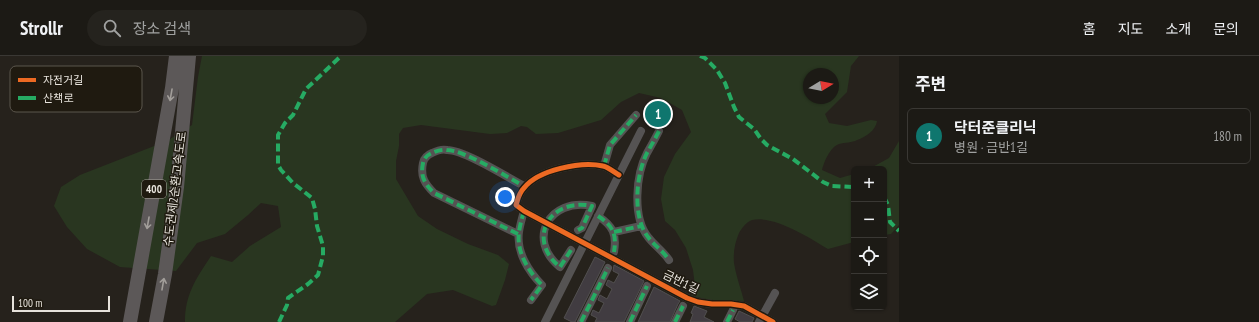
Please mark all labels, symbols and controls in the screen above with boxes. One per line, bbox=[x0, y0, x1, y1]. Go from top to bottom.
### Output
search box bbox=[87, 10, 367, 46]
text: Strollr bbox=[20, 16, 63, 40]
icon: search bbox=[101, 17, 123, 39]
text: 장소 검색 bbox=[133, 19, 191, 38]
text: 홈 bbox=[1083, 20, 1096, 38]
text: 지도 bbox=[1118, 20, 1143, 38]
text: 소개 bbox=[1165, 20, 1191, 38]
text: 문의 bbox=[1213, 20, 1239, 38]
legend bbox=[10, 66, 142, 112]
north arrow bbox=[803, 68, 839, 104]
text: 자전거길 bbox=[43, 73, 83, 87]
text: 주변 bbox=[915, 73, 946, 95]
one-way arrow bbox=[167, 88, 175, 101]
text: 산책로 bbox=[43, 91, 73, 105]
pin: 1 bbox=[645, 99, 671, 129]
text: 닥터준클리닉 bbox=[954, 118, 1037, 137]
text: 1 bbox=[926, 128, 932, 145]
text: 180 m bbox=[1213, 128, 1242, 145]
street label: 수도권제2순환고속도로 bbox=[160, 131, 189, 247]
text: 병원 · 금반1길 bbox=[954, 139, 1028, 156]
map controls bbox=[851, 166, 887, 310]
button: + bbox=[851, 166, 887, 202]
road number: 400 bbox=[142, 180, 166, 198]
your location bbox=[495, 187, 515, 207]
button: − bbox=[851, 202, 887, 238]
one-way arrow bbox=[144, 216, 152, 229]
button: locate bbox=[851, 238, 887, 274]
street label: 금반1길 bbox=[661, 266, 702, 297]
button: layers bbox=[851, 274, 887, 310]
one-way arrow bbox=[159, 278, 167, 291]
scale bar bbox=[12, 294, 110, 313]
text: 100 m bbox=[18, 296, 42, 310]

